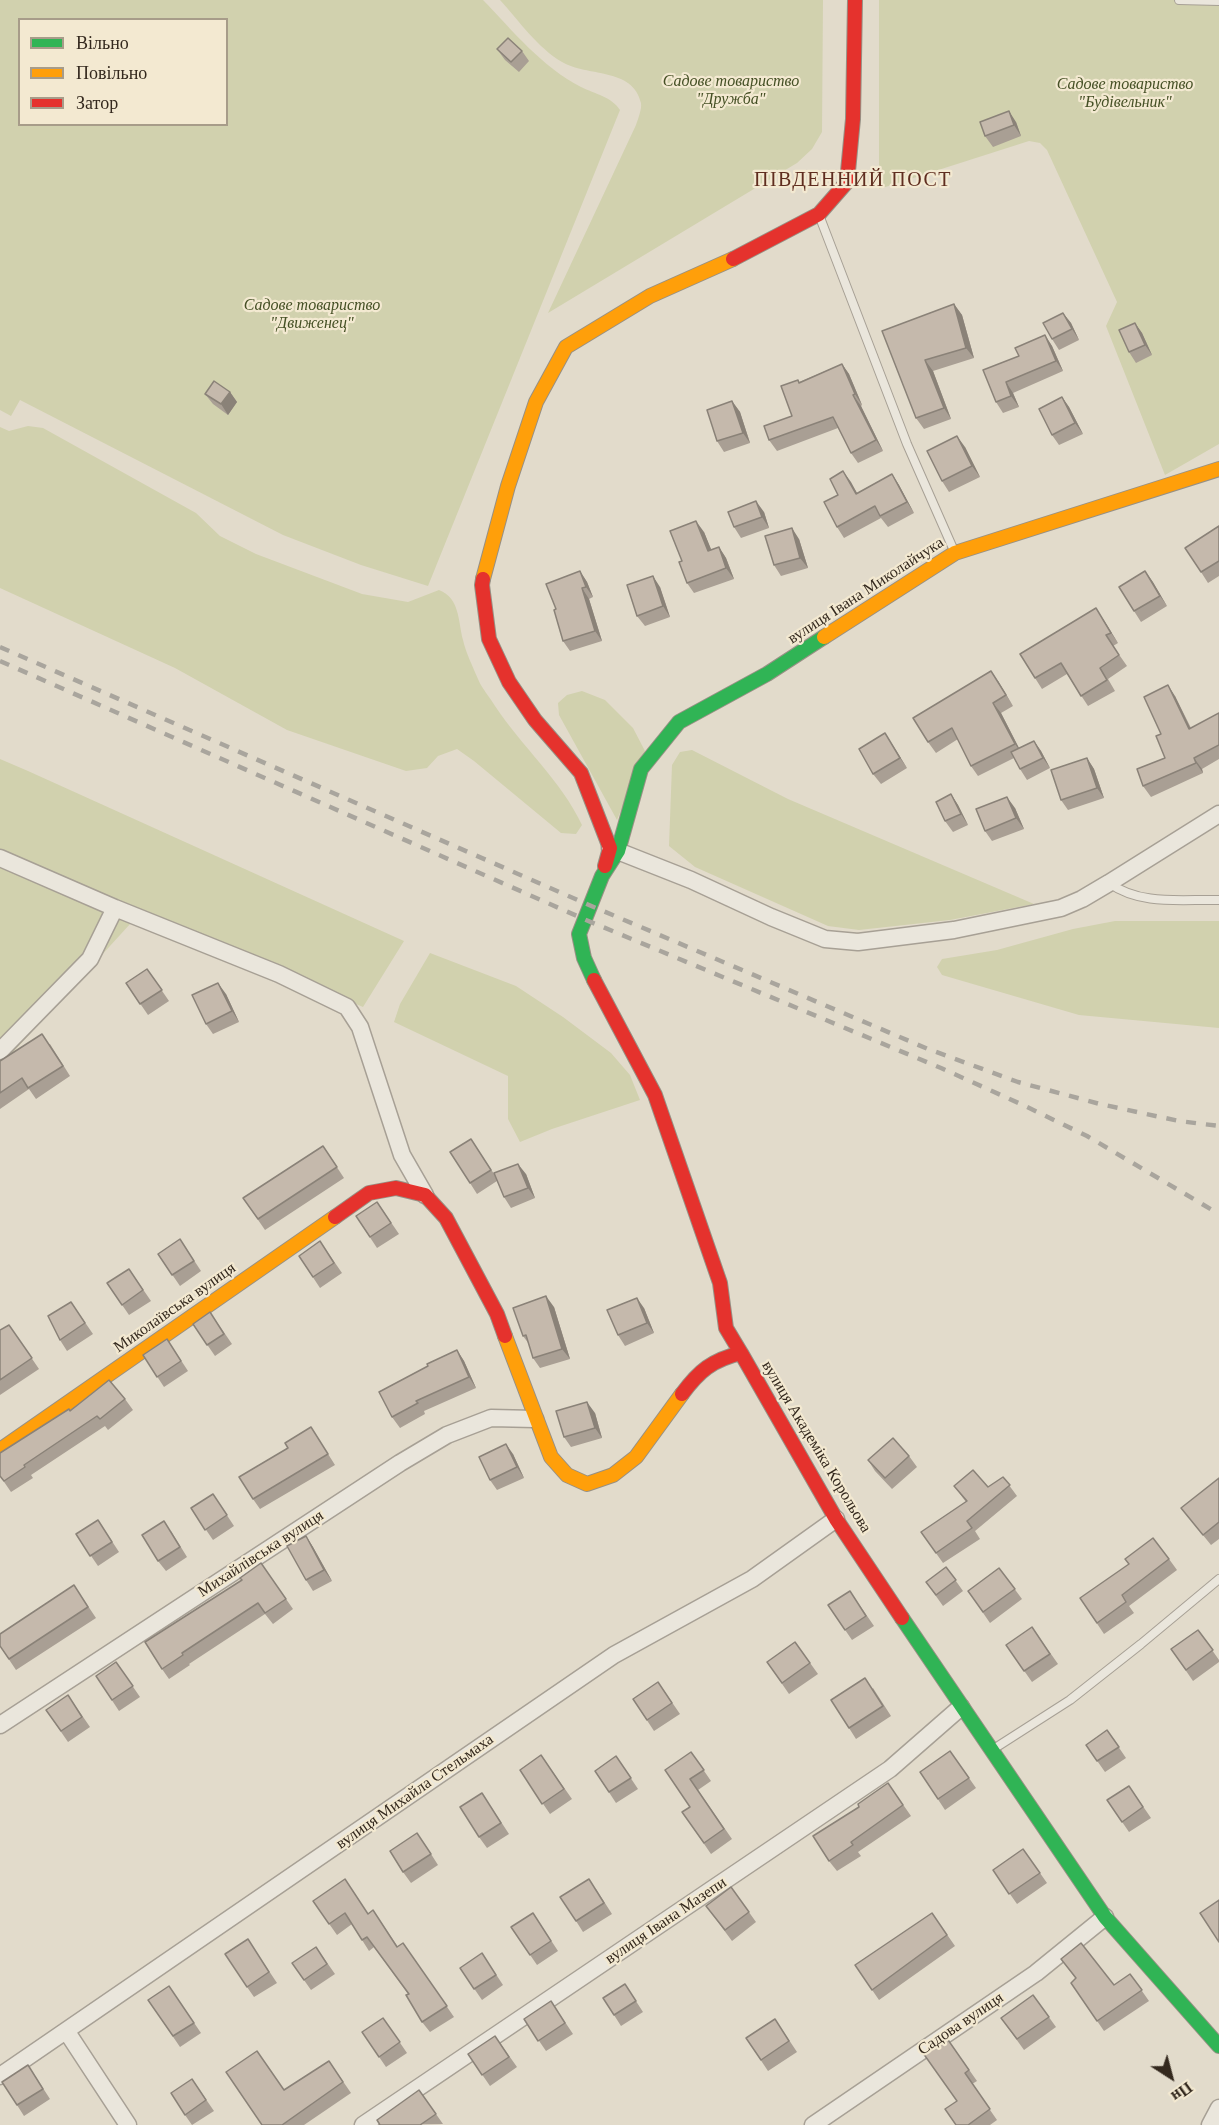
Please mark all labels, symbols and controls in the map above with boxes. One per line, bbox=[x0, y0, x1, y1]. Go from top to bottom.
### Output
legend bbox=[18, 18, 228, 126]
text: Вільно bbox=[76, 33, 129, 53]
text: Повільно bbox=[76, 63, 147, 83]
park label: Садове товариство "Дружба" bbox=[663, 72, 799, 110]
park label: Садове товариство "Будівельник" bbox=[1057, 75, 1193, 113]
text: Затор bbox=[76, 93, 118, 113]
district label: ПІВДЕННИЙ ПОСТ bbox=[754, 169, 952, 193]
park label: Садове товариство "Движенец" bbox=[244, 296, 380, 334]
street label: вулиця Івана Миколайчука bbox=[784, 533, 948, 649]
street label: Миколаївська вулиця bbox=[110, 1259, 240, 1357]
street label: вулиця Академіка Корольова bbox=[757, 1358, 875, 1536]
street label: Михайлівська вулиця bbox=[195, 1506, 327, 1602]
street label: вулиця Михайла Стельмаха bbox=[333, 1730, 497, 1854]
street label: вулиця Івана Мазепи bbox=[602, 1873, 730, 1969]
street label: Садова вулиця bbox=[915, 1988, 1007, 2060]
north arrow bbox=[1141, 2047, 1201, 2107]
text: Пн bbox=[1168, 2079, 1196, 2105]

